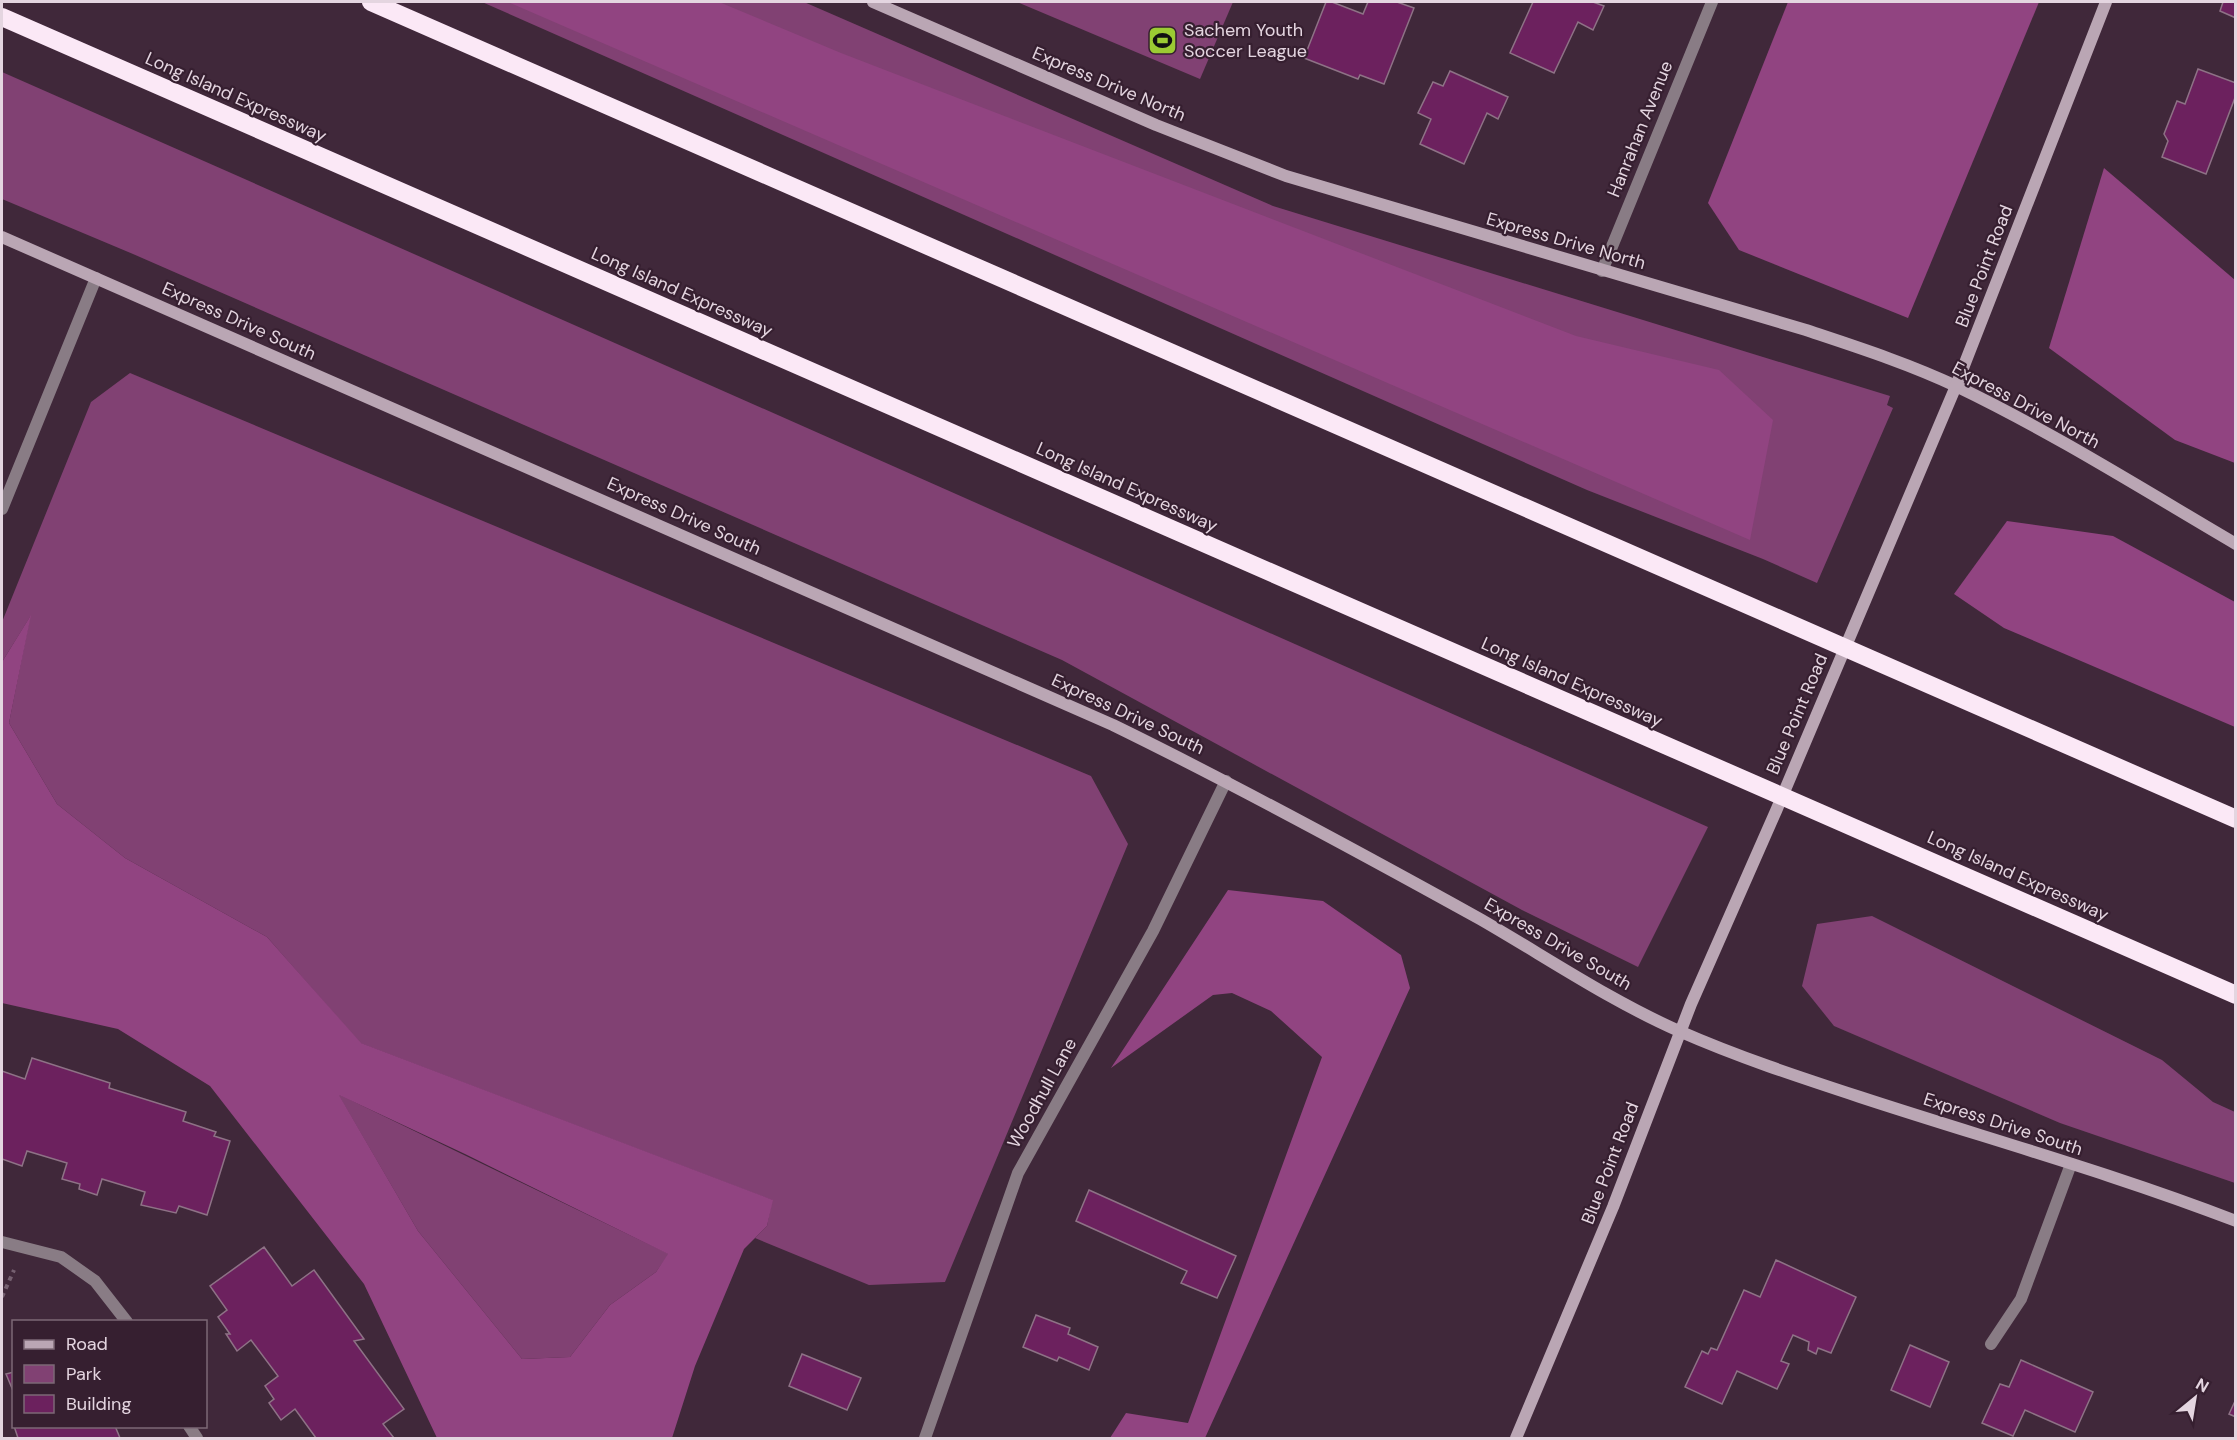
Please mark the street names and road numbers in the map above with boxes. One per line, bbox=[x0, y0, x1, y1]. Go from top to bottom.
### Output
street label: Express Drive North bbox=[1029, 41, 1189, 127]
street label: Long Island Expressway bbox=[142, 46, 330, 148]
street label: Hanrahan Avenue bbox=[1602, 57, 1678, 201]
street label: Blue Point Road bbox=[1950, 201, 2018, 331]
street label: Express Drive North bbox=[1484, 207, 1648, 275]
street label: Long Island Expressway bbox=[588, 241, 776, 343]
street label: Express Drive South bbox=[158, 276, 320, 366]
street label: Express Drive North bbox=[1948, 356, 2104, 454]
street label: Long Island Expressway bbox=[1033, 436, 1221, 538]
street label: Express Drive South bbox=[603, 471, 765, 561]
street label: Long Island Expressway bbox=[1478, 631, 1666, 733]
street label: Blue Point Road bbox=[1761, 650, 1833, 778]
street label: Express Drive South bbox=[1048, 668, 1208, 760]
street label: Long Island Expressway bbox=[1924, 825, 2112, 927]
street label: Express Drive South bbox=[1480, 892, 1636, 996]
street label: Woodhull Lane bbox=[1002, 1034, 1082, 1152]
street label: Express Drive South bbox=[1920, 1087, 2086, 1161]
street label: Blue Point Road bbox=[1576, 1098, 1644, 1228]

